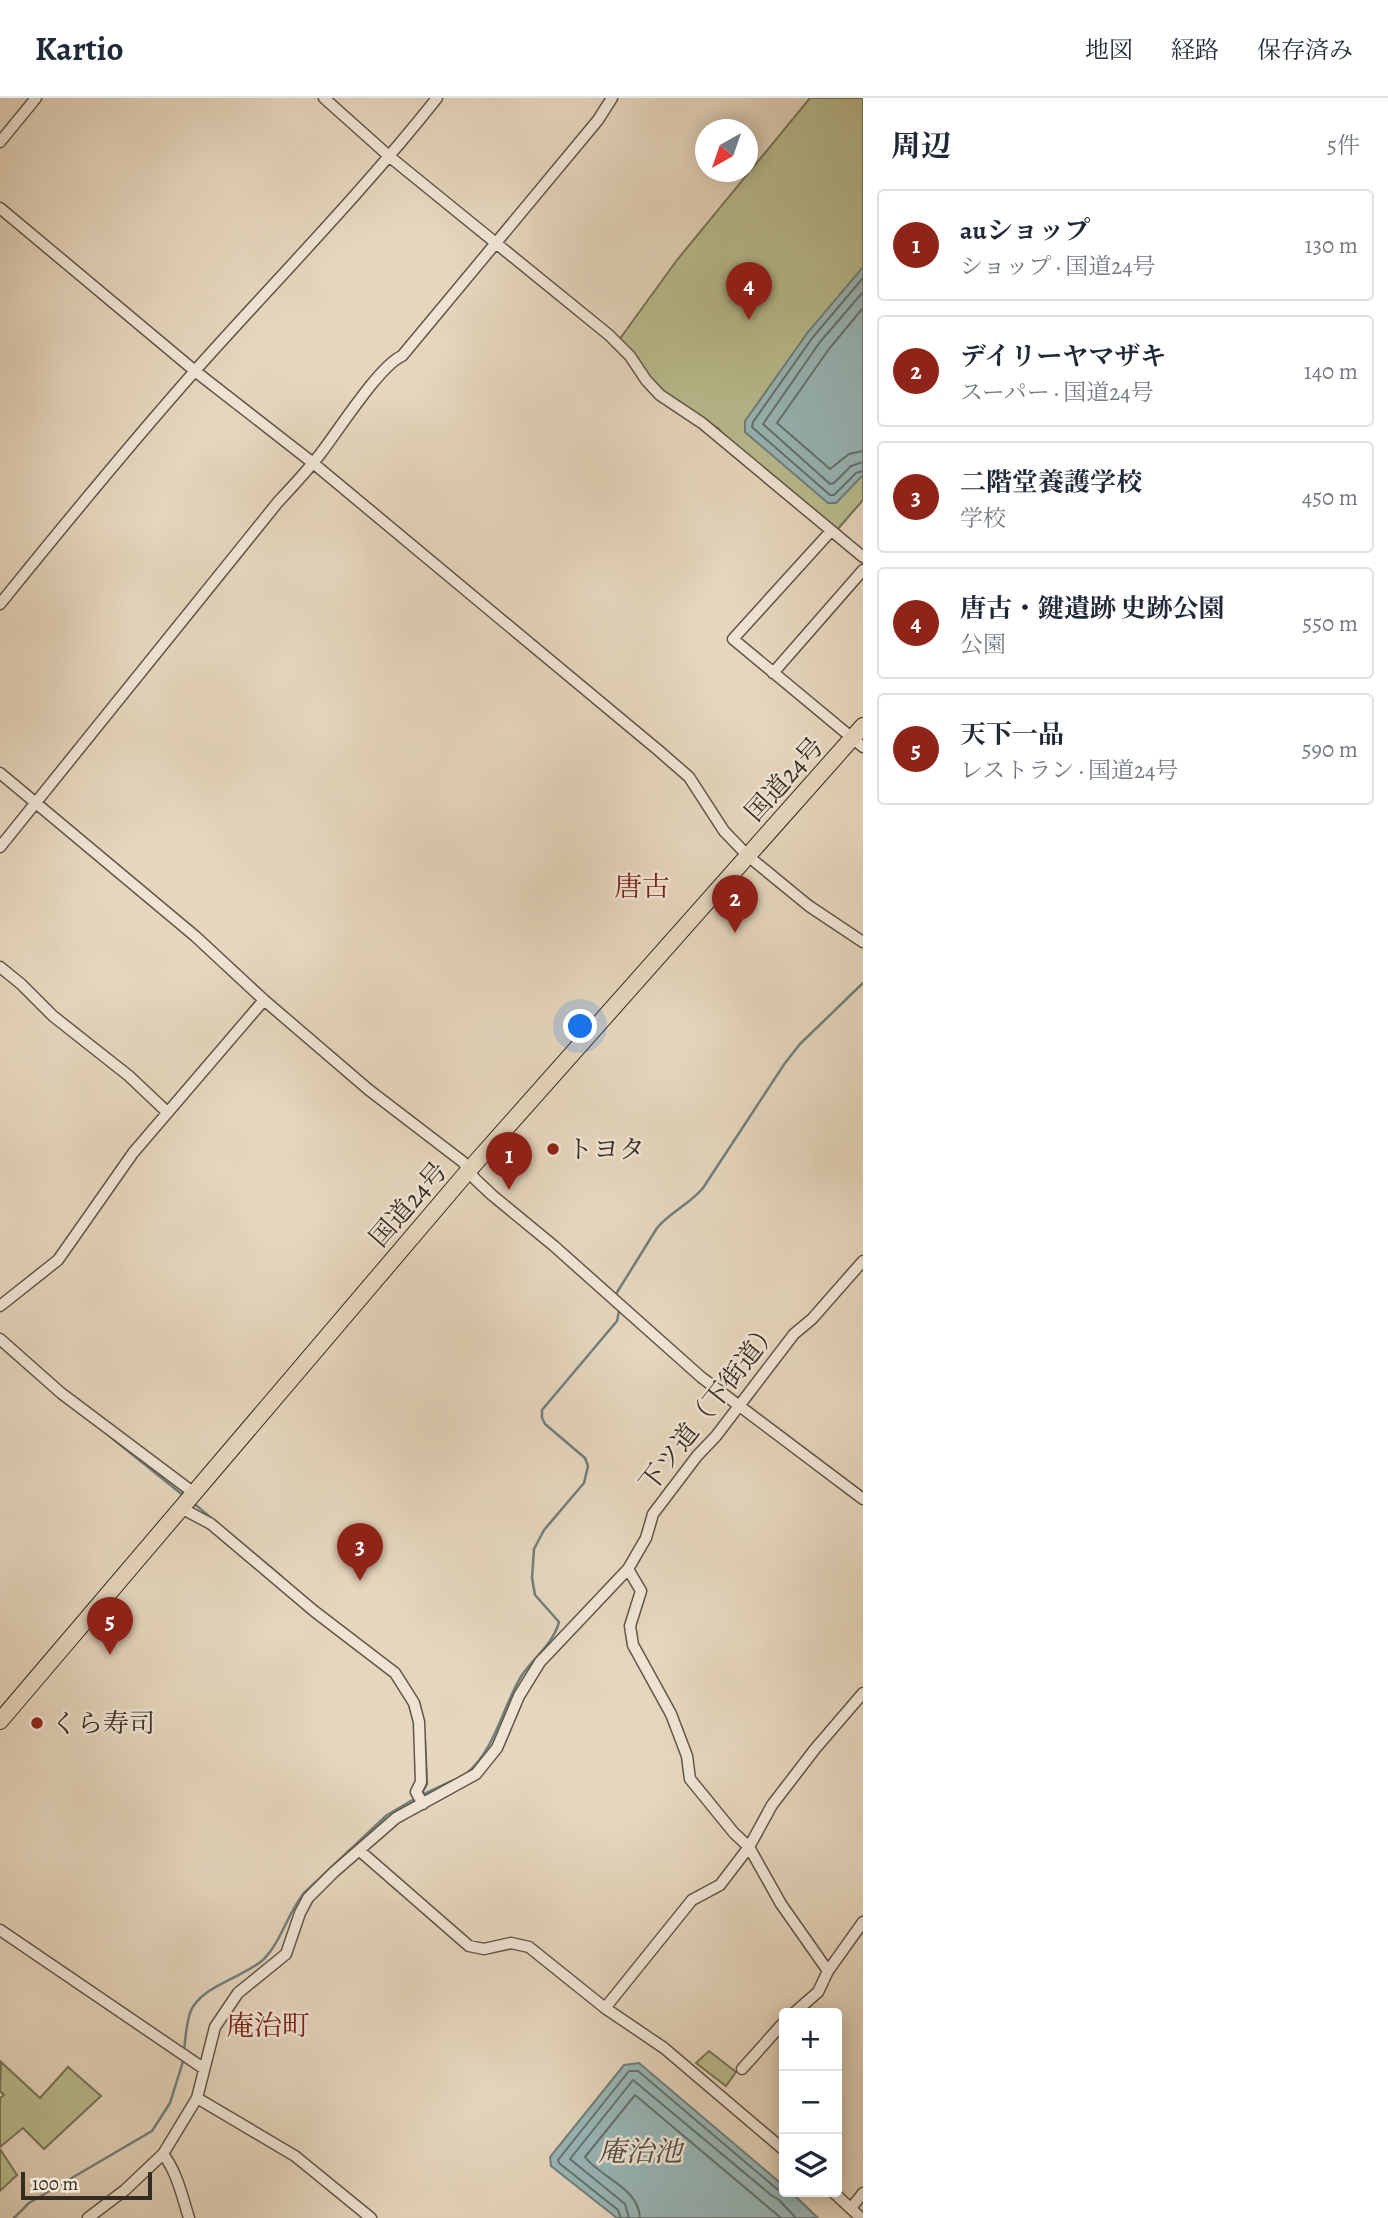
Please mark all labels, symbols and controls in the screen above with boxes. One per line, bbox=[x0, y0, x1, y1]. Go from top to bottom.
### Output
text: Kartio bbox=[35, 26, 123, 71]
text: 地図 bbox=[1085, 34, 1133, 66]
text: 経路 bbox=[1171, 34, 1219, 66]
text: 保存済み bbox=[1257, 34, 1353, 66]
north arrow bbox=[695, 119, 758, 182]
text: 周辺 bbox=[891, 126, 951, 166]
text: 5件 bbox=[1327, 130, 1360, 161]
text: auショップ bbox=[960, 213, 1090, 248]
text: 1 bbox=[912, 230, 920, 261]
text: 130 m bbox=[1305, 230, 1358, 261]
text: ショップ · 国道24号 bbox=[960, 251, 1156, 282]
pin: 4 bbox=[726, 262, 772, 320]
text: デイリーヤマザキ bbox=[960, 339, 1166, 374]
text: 2 bbox=[910, 356, 922, 387]
text: 140 m bbox=[1304, 356, 1358, 387]
text: スーパー · 国道24号 bbox=[960, 377, 1154, 408]
text: 二階堂養護学校 bbox=[960, 465, 1142, 500]
text: 3 bbox=[911, 482, 921, 513]
text: 450 m bbox=[1302, 482, 1358, 513]
text: 学校 bbox=[960, 503, 1006, 534]
text: 唐古・鍵遺跡 史跡公園 bbox=[960, 591, 1225, 626]
text: 4 bbox=[911, 608, 921, 639]
text: 550 m bbox=[1302, 608, 1358, 639]
text: 公園 bbox=[960, 629, 1006, 660]
text: 天下一品 bbox=[960, 717, 1064, 752]
street label: 国道24号 bbox=[737, 730, 832, 829]
text: 5 bbox=[911, 734, 921, 765]
text: 590 m bbox=[1302, 734, 1358, 765]
text: レストラン · 国道24号 bbox=[960, 755, 1178, 786]
district label: 唐古 bbox=[614, 868, 670, 906]
pin: 2 bbox=[712, 875, 758, 933]
your location bbox=[563, 1009, 597, 1043]
pin: 1 bbox=[486, 1132, 532, 1190]
place label: トヨタ bbox=[567, 1132, 645, 1167]
marker: トヨタ bbox=[545, 1141, 561, 1157]
street label: 国道24号 bbox=[362, 1154, 455, 1254]
street label: 下ツ道（下街道） bbox=[632, 1314, 787, 1499]
pin: 3 bbox=[337, 1523, 383, 1581]
pin: 5 bbox=[87, 1597, 133, 1655]
place label: くら寿司 bbox=[51, 1706, 155, 1741]
marker: くら寿司 bbox=[29, 1715, 45, 1731]
district label: 庵治町 bbox=[226, 2007, 310, 2045]
map controls bbox=[779, 2008, 842, 2197]
button: + bbox=[779, 2008, 842, 2071]
button: − bbox=[779, 2071, 842, 2134]
water label: 庵治池 bbox=[598, 2133, 685, 2171]
button: layers bbox=[779, 2134, 842, 2197]
scale bar bbox=[21, 2169, 152, 2201]
text: 100 m bbox=[32, 2171, 78, 2197]

